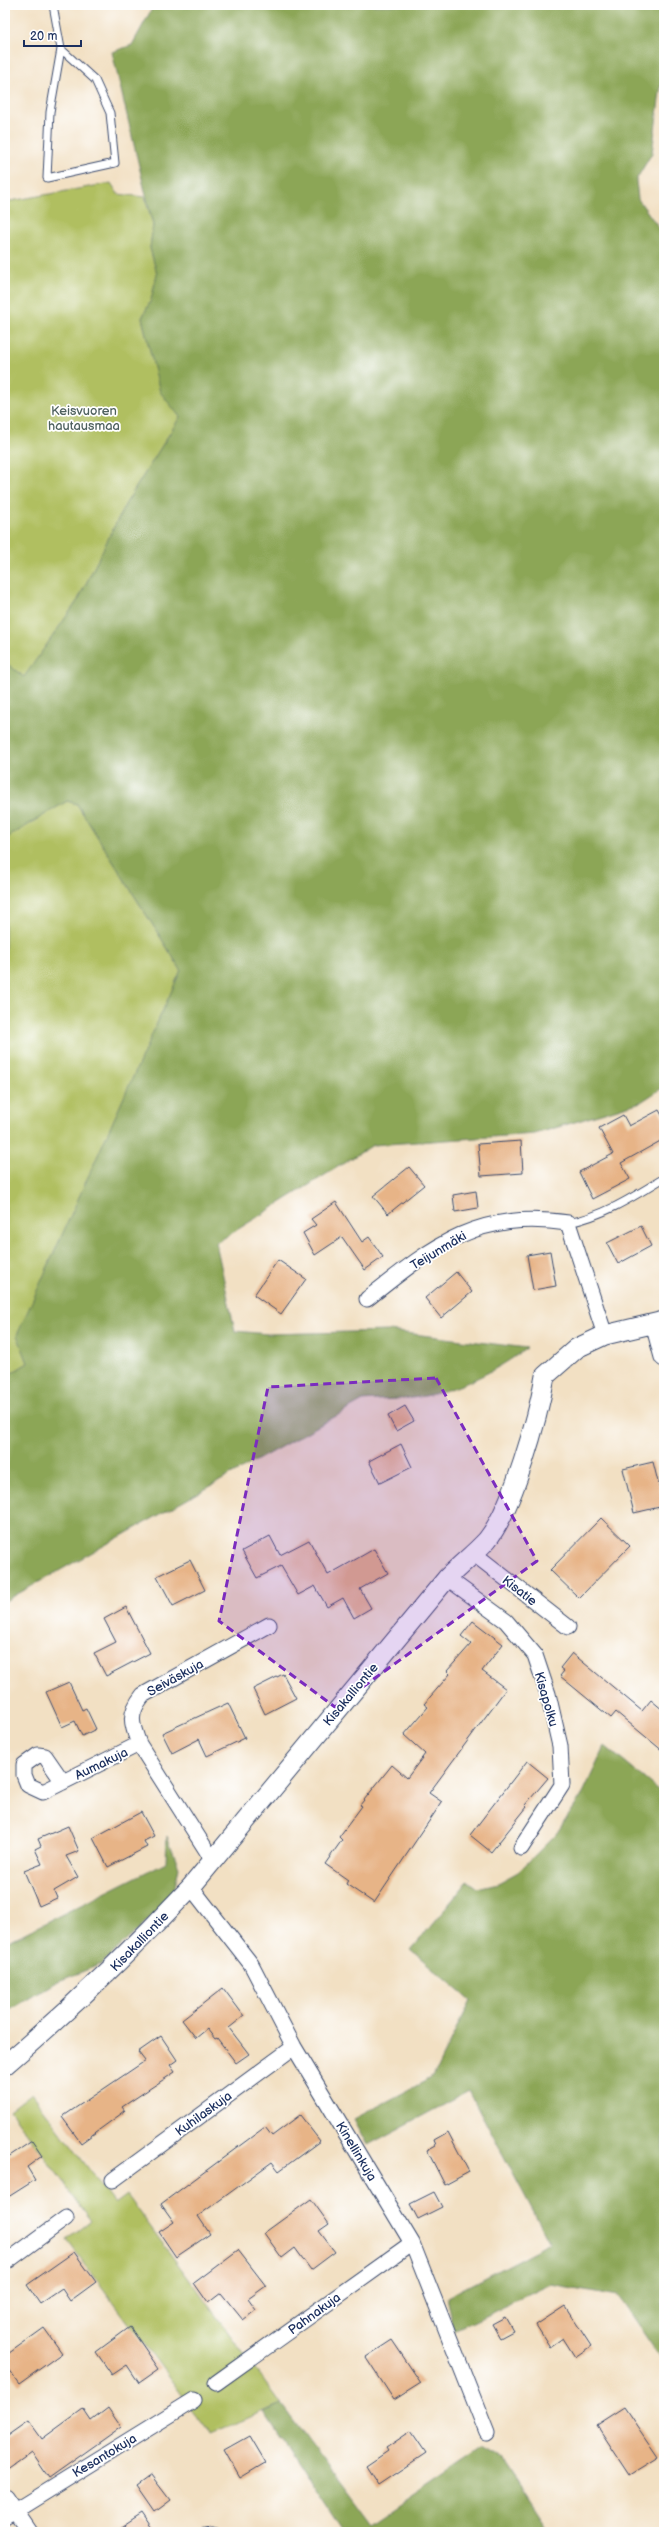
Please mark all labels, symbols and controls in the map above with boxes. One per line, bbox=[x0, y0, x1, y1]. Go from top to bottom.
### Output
scale bar bbox=[24, 22, 81, 48]
text: 20 m bbox=[30, 29, 57, 44]
park label: Keisvuoren hautausmaa bbox=[48, 403, 120, 434]
street label: Teijunmäki bbox=[408, 1228, 469, 1274]
street label: Kisatie bbox=[499, 1572, 540, 1610]
street label: Seiväskuja bbox=[144, 1656, 206, 1700]
street label: Kisakalliontie bbox=[320, 1660, 382, 1729]
street label: Kisapolku bbox=[531, 1670, 562, 1729]
street label: Aumakuja bbox=[72, 1744, 131, 1784]
street label: Kisakalliontie bbox=[107, 1908, 172, 1975]
street label: Kuhilaskuja bbox=[172, 2088, 235, 2140]
street label: Kinellinkuja bbox=[332, 2119, 380, 2184]
street label: Pahnakuja bbox=[285, 2289, 344, 2338]
street label: Kesantokuja bbox=[70, 2430, 140, 2481]

